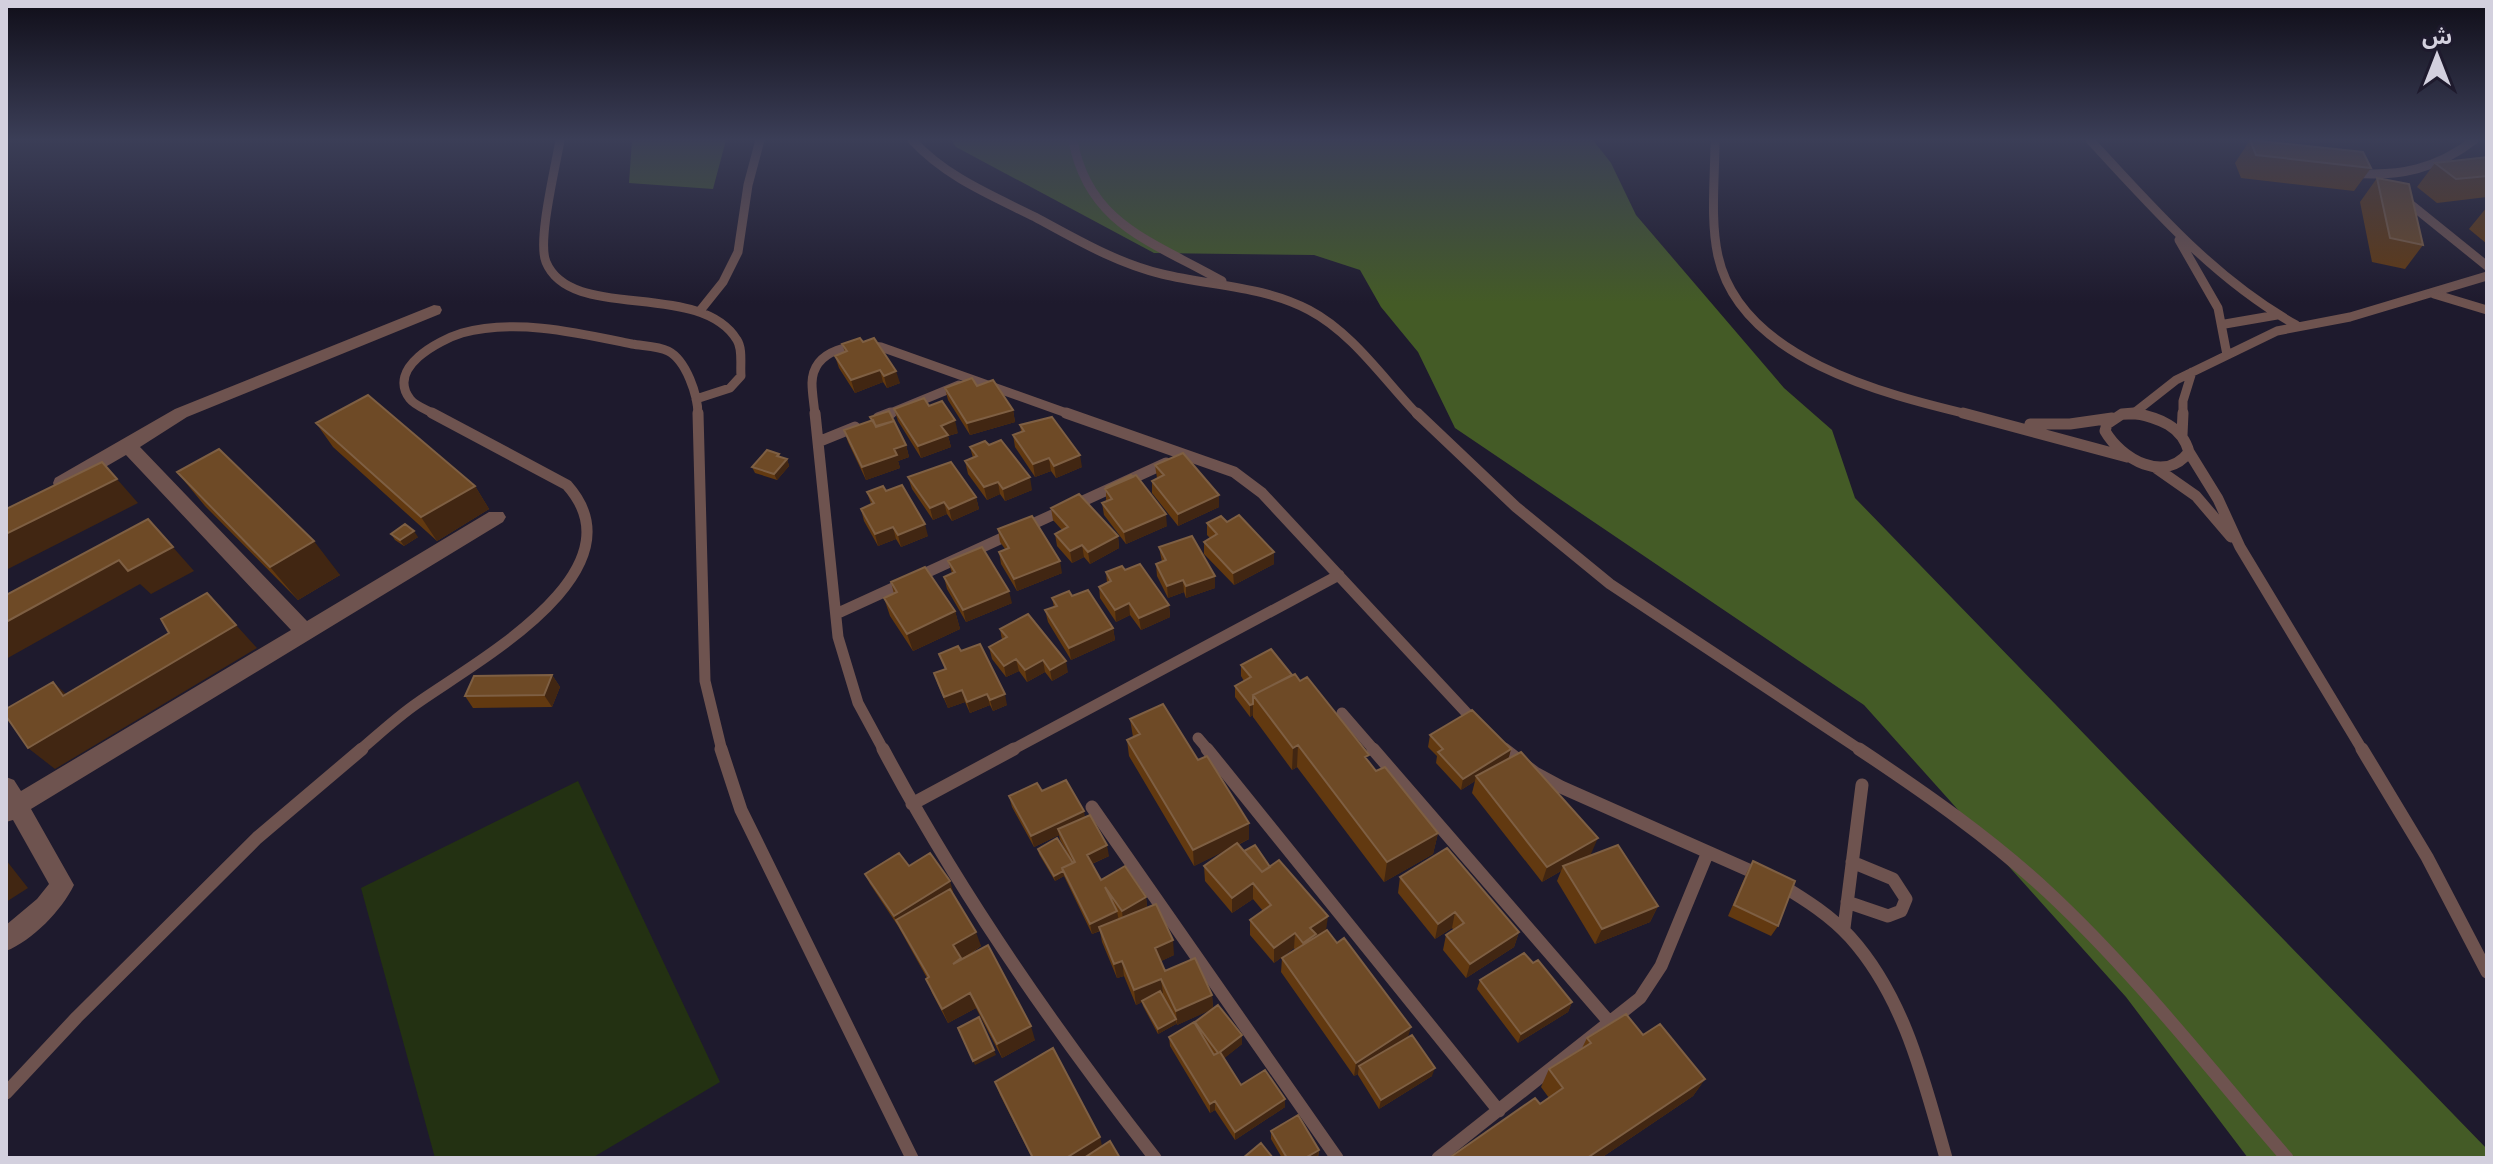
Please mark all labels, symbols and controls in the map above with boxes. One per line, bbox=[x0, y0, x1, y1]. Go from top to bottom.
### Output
north arrow bbox=[2397, 16, 2477, 96]
text: ش bbox=[2422, 22, 2452, 50]

